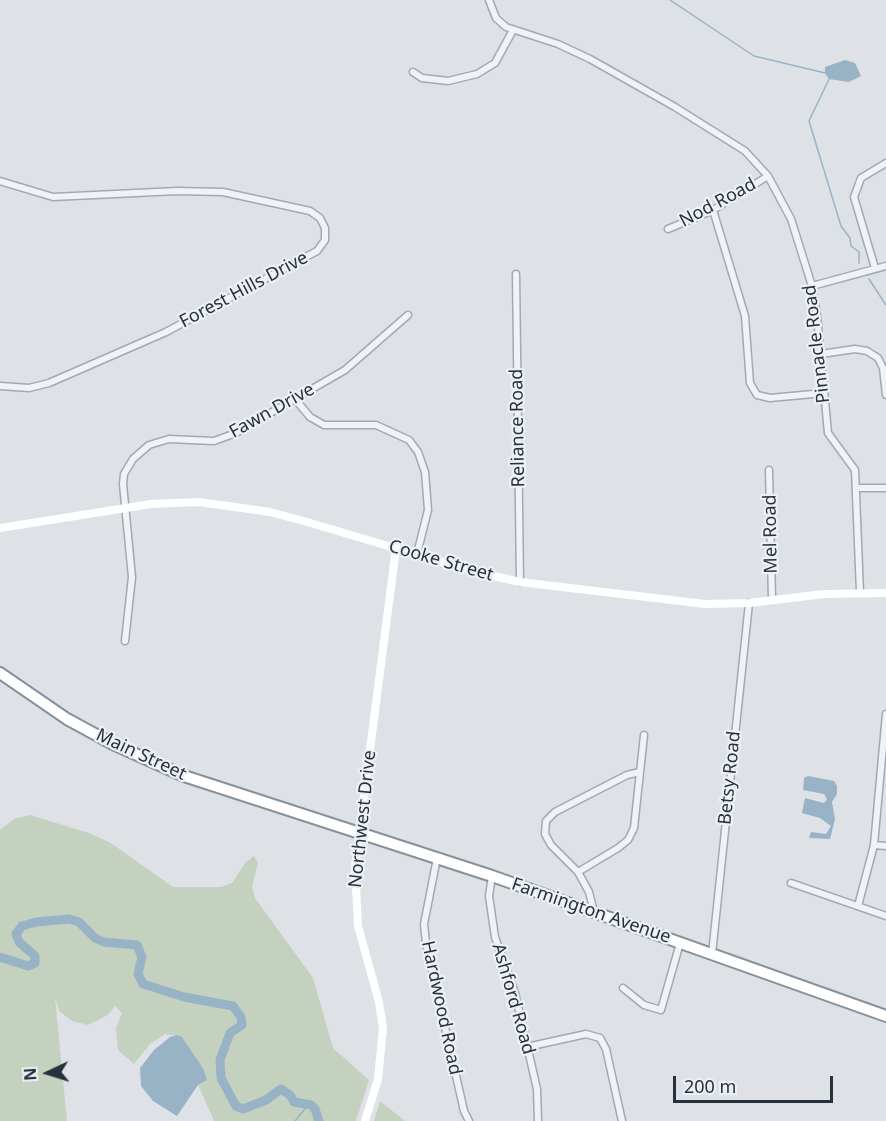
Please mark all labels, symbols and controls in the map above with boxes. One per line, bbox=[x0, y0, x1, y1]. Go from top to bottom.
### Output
street label: Nod Road bbox=[676, 174, 760, 232]
street label: Forest Hills Drive bbox=[176, 247, 312, 333]
street label: Pinnacle Road bbox=[799, 284, 835, 404]
street label: Reliance Road bbox=[506, 369, 530, 487]
street label: Fawn Drive bbox=[226, 379, 318, 443]
street label: Mel Road bbox=[760, 494, 782, 574]
street label: Cooke Street bbox=[386, 536, 496, 586]
street label: Main Street bbox=[92, 725, 190, 785]
street label: Betsy Road bbox=[714, 730, 746, 826]
street label: Northwest Drive bbox=[345, 749, 381, 889]
street label: Farmington Avenue bbox=[509, 874, 673, 948]
street label: Hardwood Road bbox=[416, 939, 466, 1077]
street label: Ashford Road bbox=[487, 941, 539, 1057]
north arrow bbox=[18, 1043, 78, 1103]
scale bar bbox=[676, 1064, 836, 1102]
text: N bbox=[19, 1067, 41, 1082]
text: 200 m bbox=[684, 1074, 736, 1098]

